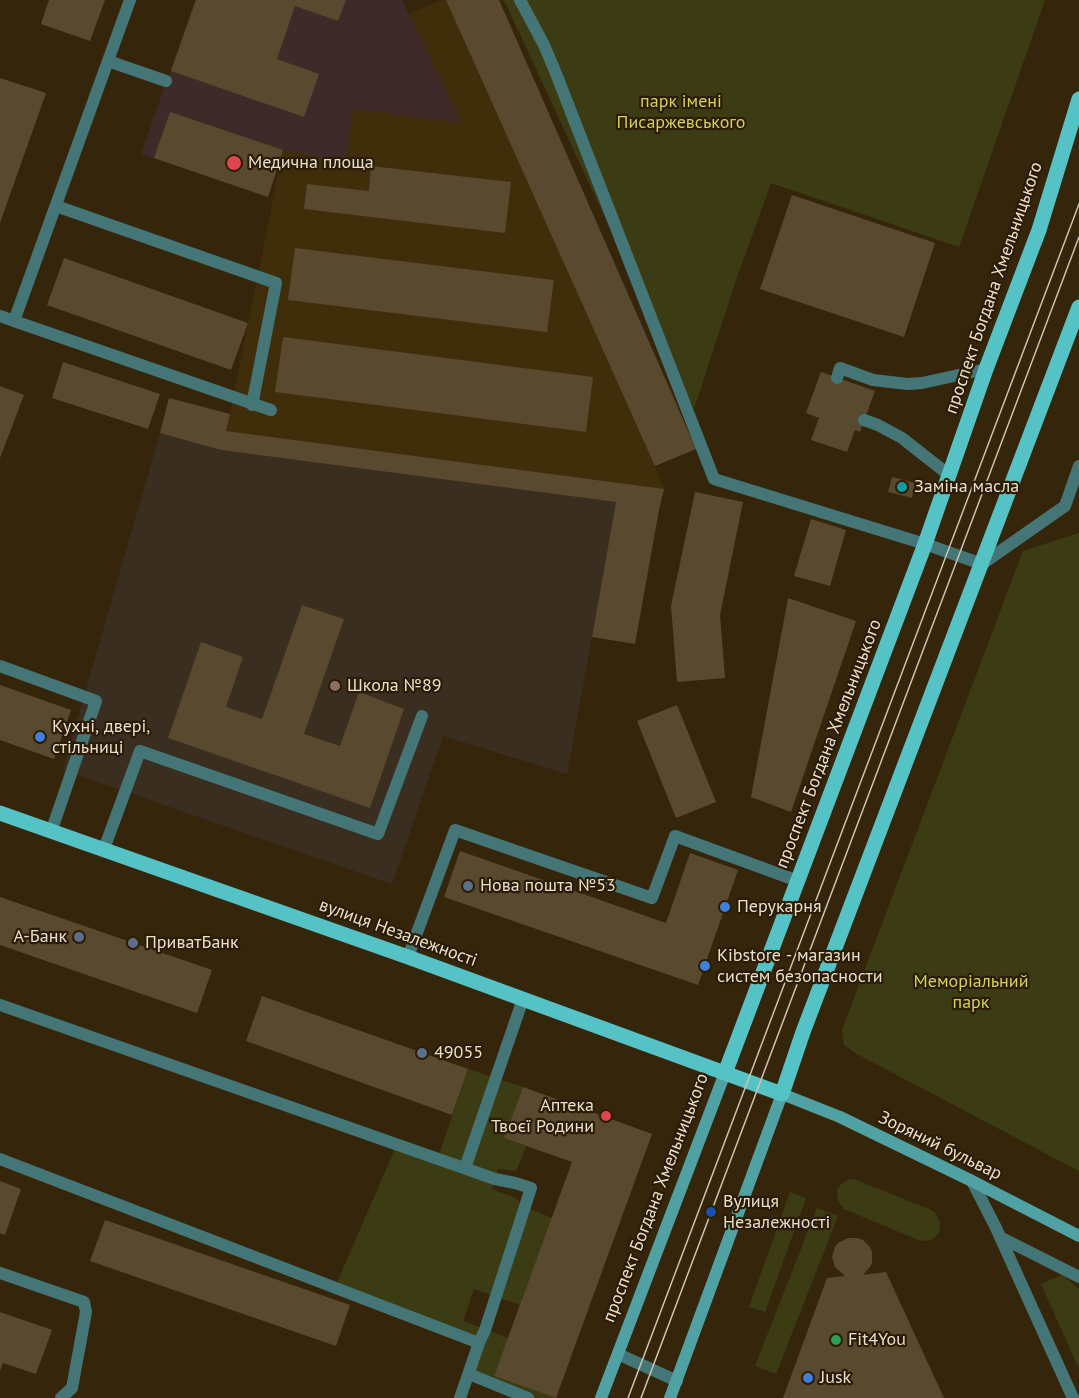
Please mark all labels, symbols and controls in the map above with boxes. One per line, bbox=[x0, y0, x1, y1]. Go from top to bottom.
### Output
park label: парк імені Писаржевського bbox=[617, 91, 745, 134]
place label: Медична площа bbox=[248, 152, 374, 174]
marker: Медична площа bbox=[225, 154, 243, 172]
street label: проспект Богдана Хмельницького bbox=[941, 159, 1047, 417]
place label: Заміна масла bbox=[914, 476, 1019, 498]
marker: Заміна масла bbox=[895, 480, 909, 494]
street label: проспект Богдана Хмельницького bbox=[771, 616, 887, 872]
place label: Школа №89 bbox=[347, 675, 442, 697]
marker: Школа №89 bbox=[328, 679, 342, 693]
place label: Кухні, двері, стільниці bbox=[52, 716, 150, 758]
marker: Кухні, двері, стільниці bbox=[33, 730, 47, 744]
place label: Нова пошта №53 bbox=[480, 875, 616, 897]
marker: Нова пошта №53 bbox=[461, 879, 475, 893]
street label: вулиця Незалежності bbox=[316, 894, 480, 972]
place label: Перукарня bbox=[737, 896, 821, 918]
marker: Перукарня bbox=[718, 900, 732, 914]
place label: А-Банк bbox=[14, 926, 67, 948]
marker: А-Банк bbox=[72, 930, 86, 944]
place label: ПриватБанк bbox=[145, 932, 239, 954]
marker: ПриватБанк bbox=[126, 936, 140, 950]
place label: Kibstore - магазин систем безопасности bbox=[717, 945, 882, 988]
marker: Kibstore - магазин систем безопасности bbox=[698, 959, 712, 973]
park label: Меморіальний парк bbox=[914, 971, 1028, 1014]
place label: 49055 bbox=[434, 1042, 483, 1064]
marker: 49055 bbox=[415, 1046, 429, 1060]
street label: проспект Богдана Хмельницького bbox=[598, 1070, 714, 1326]
place label: Аптека Твоєї Родини bbox=[491, 1095, 594, 1138]
street label: Зоряний бульвар bbox=[875, 1107, 1005, 1185]
marker: Аптека Твоєї Родини bbox=[599, 1109, 613, 1123]
place label: Вулиця Незалежності bbox=[723, 1191, 830, 1234]
marker: Вулиця Незалежності bbox=[704, 1205, 718, 1219]
place label: Fit4You bbox=[848, 1329, 906, 1351]
marker: Fit4You bbox=[829, 1333, 843, 1347]
place label: Jusk bbox=[820, 1367, 851, 1389]
marker: Jusk bbox=[801, 1371, 815, 1385]

